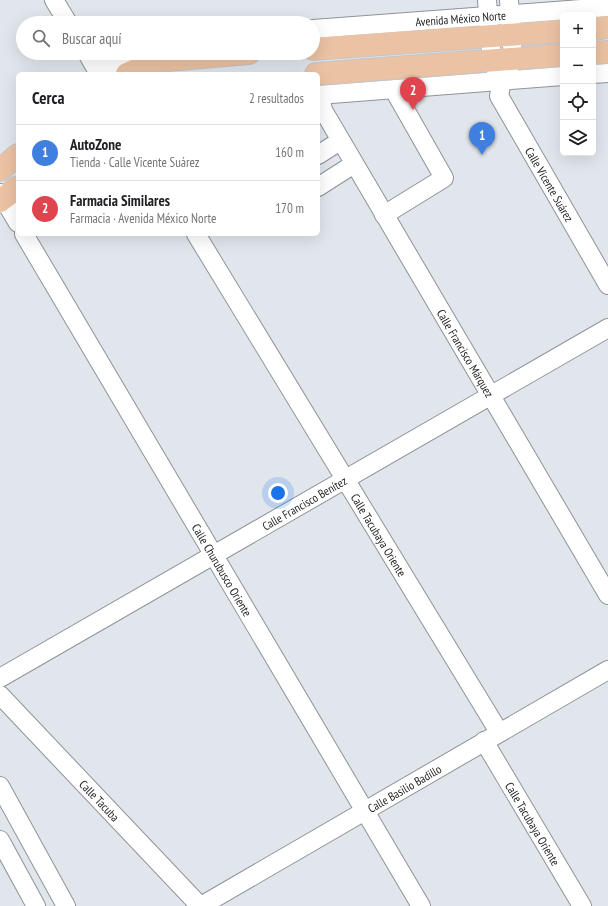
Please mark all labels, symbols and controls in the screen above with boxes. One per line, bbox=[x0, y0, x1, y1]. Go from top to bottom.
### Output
street label: Avenida México Norte bbox=[415, 7, 506, 29]
map controls bbox=[560, 12, 596, 156]
button: + bbox=[560, 12, 596, 48]
search box bbox=[16, 16, 320, 60]
icon: search bbox=[30, 27, 52, 49]
text: Buscar aquí bbox=[62, 29, 122, 48]
button: − bbox=[560, 48, 596, 84]
pin: 2 bbox=[400, 77, 426, 110]
button: locate bbox=[560, 84, 596, 120]
text: Cerca bbox=[32, 87, 65, 109]
text: 2 resultados bbox=[249, 90, 304, 107]
button: layers bbox=[560, 120, 596, 156]
pin: 1 bbox=[469, 122, 495, 155]
text: AutoZone bbox=[70, 135, 121, 154]
text: 1 bbox=[42, 144, 48, 161]
text: 160 m bbox=[275, 144, 304, 161]
street label: Calle Vicente Suárez bbox=[522, 144, 577, 224]
text: Tienda · Calle Vicente Suárez bbox=[70, 154, 200, 171]
text: Farmacia Similares bbox=[70, 191, 170, 210]
text: 2 bbox=[42, 200, 48, 217]
text: 170 m bbox=[275, 200, 304, 217]
text: Farmacia · Avenida México Norte bbox=[70, 210, 216, 227]
street label: Calle Francisco Márquez bbox=[434, 306, 497, 400]
street label: Calle Francisco Benítez bbox=[259, 473, 349, 533]
your location bbox=[268, 483, 288, 503]
street label: Calle Tacubaya Oriente bbox=[348, 490, 410, 579]
street label: Calle Churubusco Oriente bbox=[189, 521, 256, 619]
street label: Calle Basilio Badillo bbox=[365, 761, 444, 815]
street label: Calle Tacuba bbox=[77, 776, 123, 824]
street label: Calle Tacubaya Oriente bbox=[502, 779, 564, 868]

